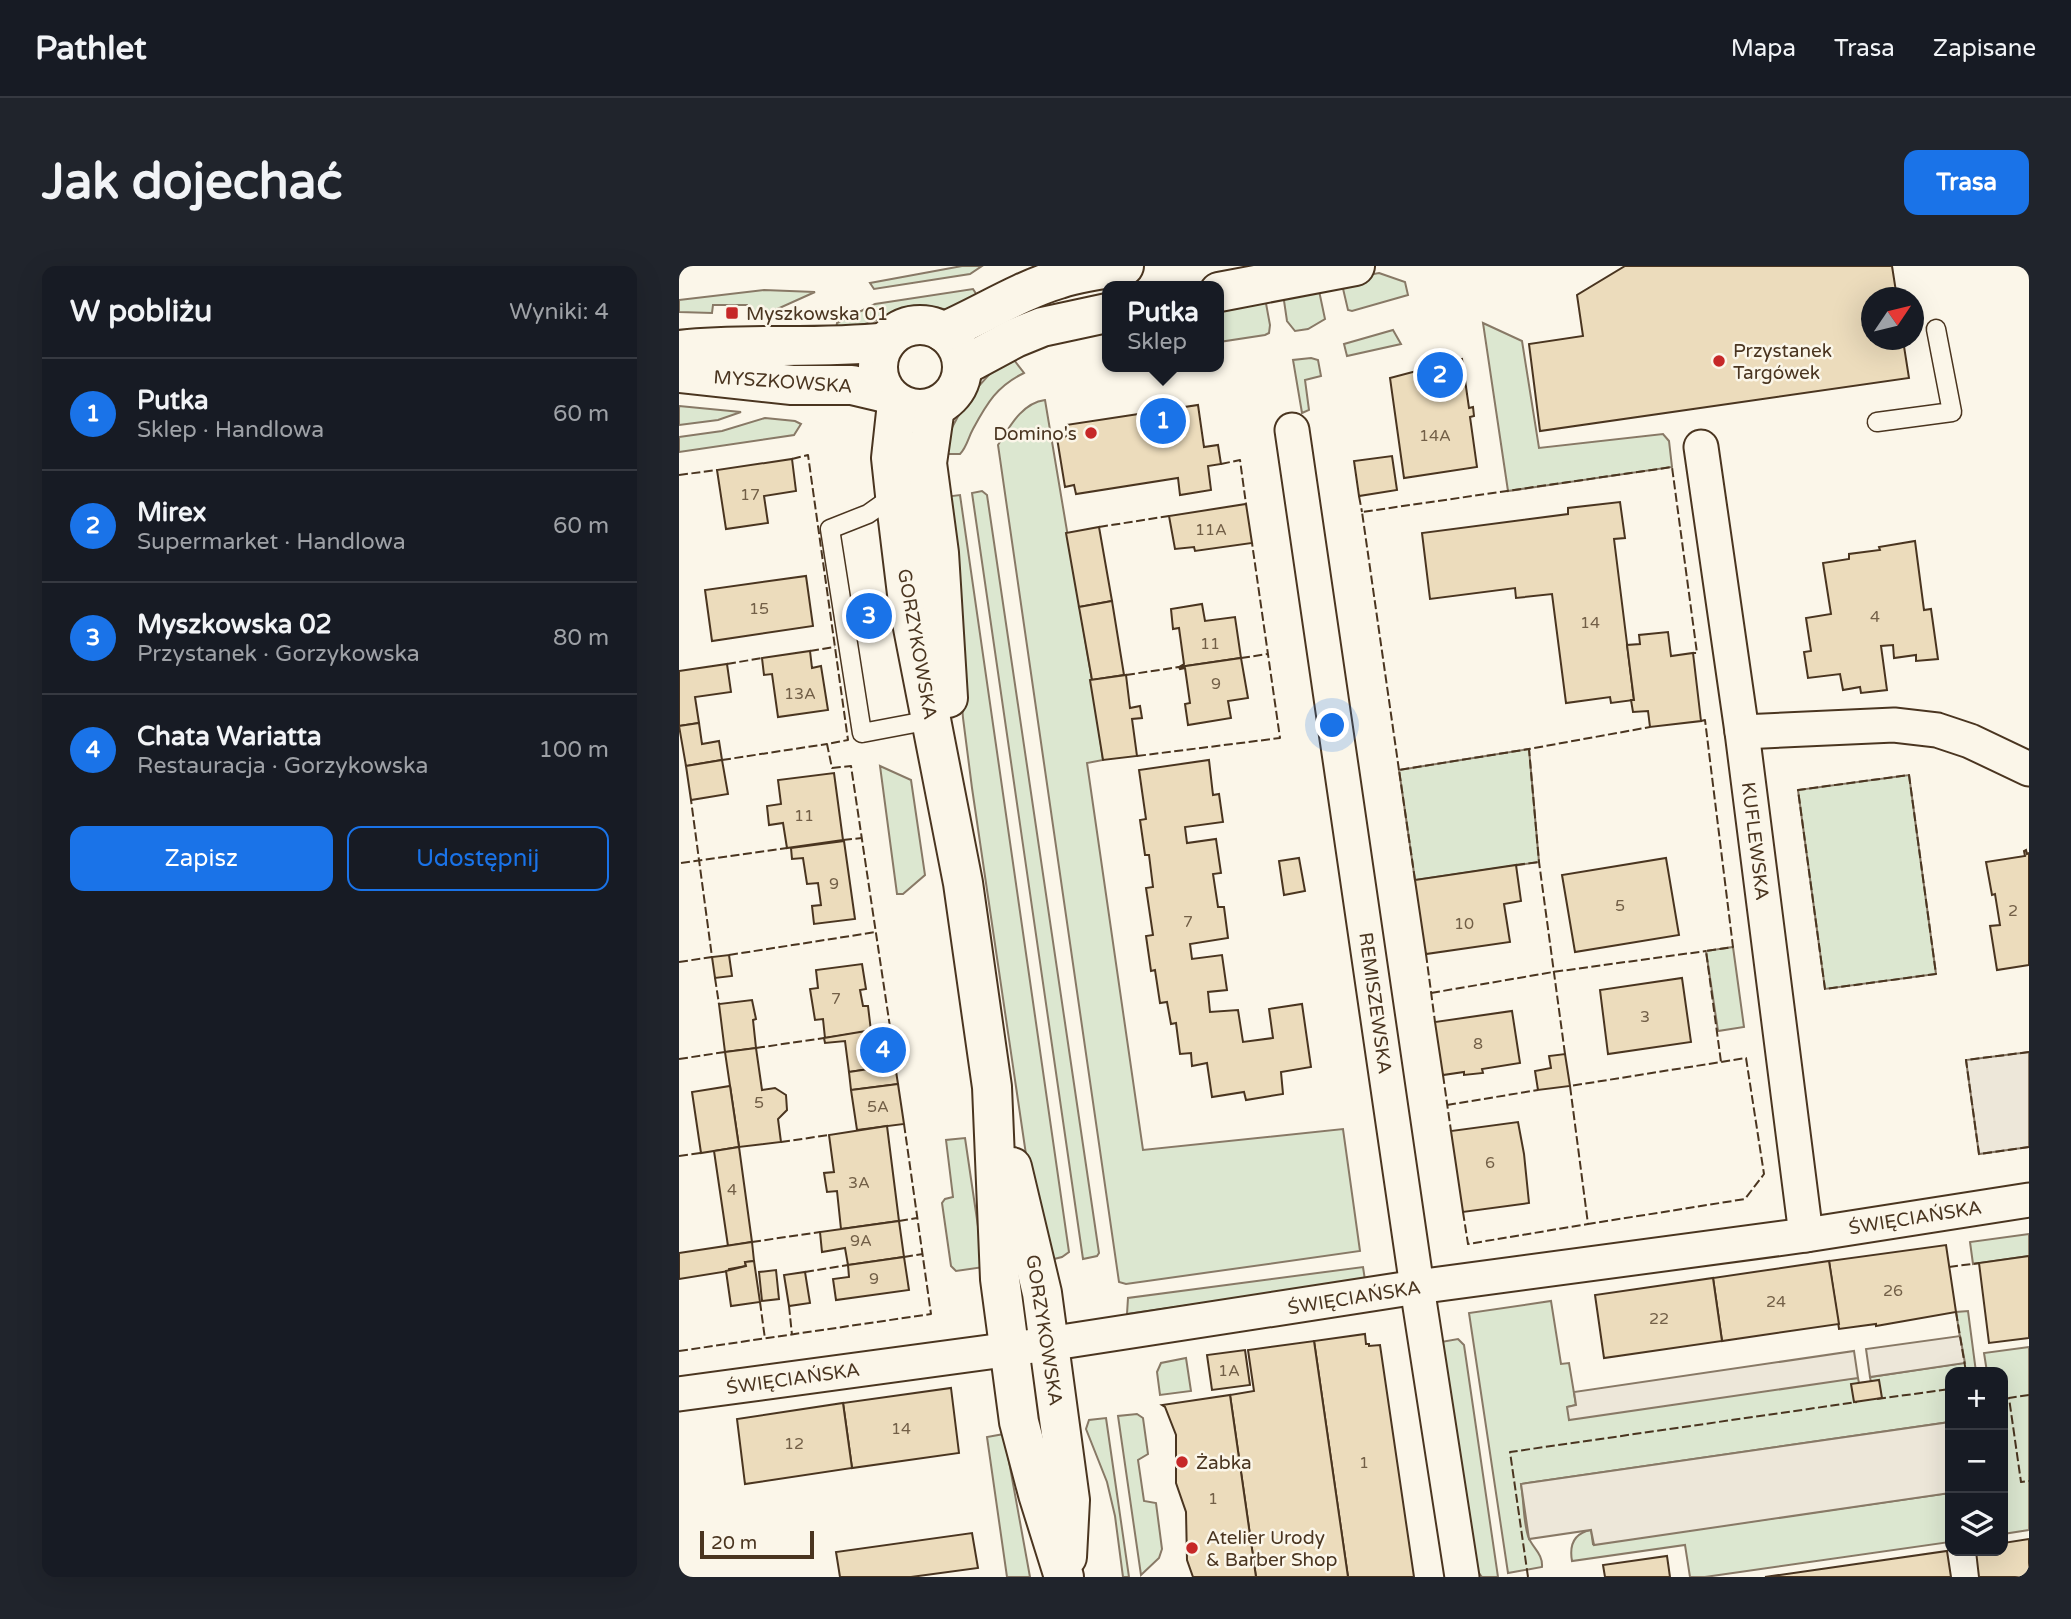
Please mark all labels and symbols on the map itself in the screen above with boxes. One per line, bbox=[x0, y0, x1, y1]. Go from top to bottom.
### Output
north arrow bbox=[1861, 287, 1924, 350]
place label: Myszkowska 01 bbox=[746, 303, 888, 325]
marker: Myszkowska 01 bbox=[724, 305, 740, 321]
place label: Przystanek Targówek bbox=[1733, 340, 1832, 384]
pin: 2 bbox=[1417, 349, 1463, 401]
marker: Przystanek Targówek bbox=[1711, 353, 1727, 369]
street label: MYSZKOWSKA bbox=[713, 366, 853, 398]
pin: 1 bbox=[1140, 395, 1186, 447]
place label: Domino's bbox=[993, 423, 1077, 445]
marker: Domino's bbox=[1083, 425, 1099, 441]
house number: 14A bbox=[1419, 426, 1451, 446]
house number: 17 bbox=[740, 485, 760, 505]
house number: 11A bbox=[1195, 520, 1227, 540]
street label: GORZYKOWSKA bbox=[893, 567, 941, 721]
pin: 3 bbox=[846, 590, 892, 642]
house number: 15 bbox=[749, 599, 769, 619]
house number: 4 bbox=[1870, 607, 1880, 627]
house number: 14 bbox=[1580, 613, 1600, 633]
house number: 11 bbox=[1200, 634, 1220, 654]
house number: 9 bbox=[1211, 674, 1221, 694]
house number: 13A bbox=[784, 684, 816, 704]
your location bbox=[1315, 708, 1349, 742]
street label: KUFLEWSKA bbox=[1737, 781, 1773, 902]
house number: 11 bbox=[794, 806, 814, 826]
house number: 9 bbox=[829, 874, 839, 894]
house number: 5 bbox=[1615, 896, 1625, 916]
house number: 2 bbox=[2008, 901, 2018, 921]
house number: 7 bbox=[1183, 912, 1193, 932]
house number: 10 bbox=[1454, 914, 1474, 934]
street label: REMISZEWSKA bbox=[1354, 931, 1396, 1075]
house number: 7 bbox=[831, 989, 841, 1009]
house number: 3 bbox=[1640, 1007, 1650, 1027]
pin: 4 bbox=[860, 1024, 906, 1076]
house number: 8 bbox=[1473, 1034, 1483, 1054]
house number: 5 bbox=[754, 1093, 764, 1113]
house number: 5A bbox=[867, 1097, 889, 1117]
house number: 6 bbox=[1485, 1153, 1495, 1173]
house number: 3A bbox=[848, 1173, 870, 1193]
house number: 4 bbox=[727, 1180, 737, 1200]
street label: ŚWIĘCIAŃSKA bbox=[1847, 1196, 1983, 1239]
house number: 9A bbox=[850, 1231, 872, 1251]
street label: GORZYKOWSKA bbox=[1021, 1253, 1067, 1407]
house number: 9 bbox=[869, 1269, 879, 1289]
street label: ŚWIĘCIAŃSKA bbox=[1286, 1276, 1422, 1319]
house number: 26 bbox=[1883, 1281, 1903, 1301]
house number: 24 bbox=[1766, 1292, 1786, 1312]
house number: 22 bbox=[1649, 1309, 1669, 1329]
street label: ŚWIĘCIAŃSKA bbox=[725, 1358, 861, 1399]
house number: 1A bbox=[1218, 1361, 1240, 1381]
house number: 14 bbox=[891, 1419, 911, 1439]
house number: 12 bbox=[784, 1434, 804, 1454]
place label: Żabka bbox=[1196, 1452, 1252, 1474]
house number: 1 bbox=[1359, 1453, 1369, 1473]
marker: Żabka bbox=[1174, 1454, 1190, 1470]
house number: 1 bbox=[1208, 1489, 1218, 1509]
place label: Atelier Urody & Barber Shop bbox=[1206, 1527, 1338, 1571]
scale bar bbox=[700, 1528, 814, 1560]
marker: Atelier Urody & Barber Shop bbox=[1184, 1540, 1200, 1556]

